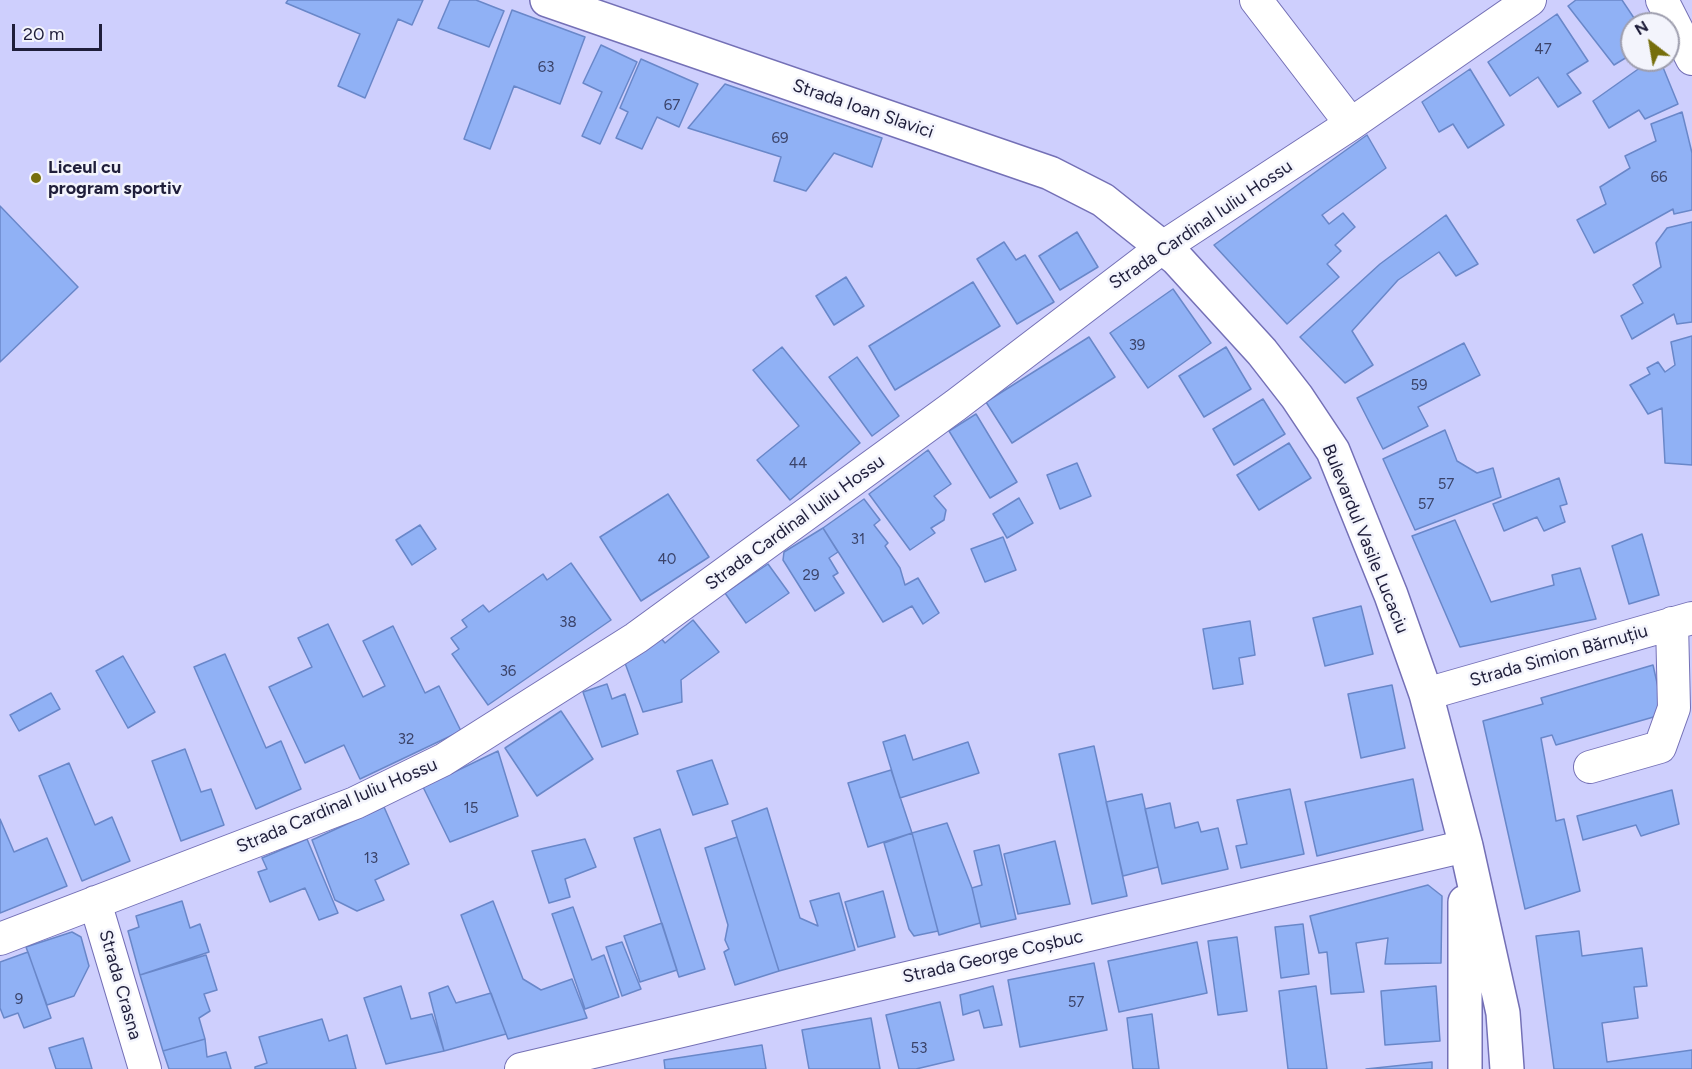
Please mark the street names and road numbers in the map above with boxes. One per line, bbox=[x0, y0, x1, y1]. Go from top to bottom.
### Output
street label: Strada Ioan Slavici bbox=[790, 75, 936, 143]
street label: Strada Cardinal Iuliu Hossu bbox=[1105, 156, 1297, 294]
street label: Bulevardul Vasile Lucaciu bbox=[1317, 441, 1413, 637]
street label: Strada Cardinal Iuliu Hossu bbox=[701, 451, 889, 595]
street label: Strada Simion Bărnuțiu bbox=[1467, 620, 1651, 692]
street label: Strada Cardinal Iuliu Hossu bbox=[233, 754, 441, 858]
street label: Strada George Coșbuc bbox=[901, 926, 1085, 988]
street label: Strada Crasna bbox=[94, 928, 146, 1042]

